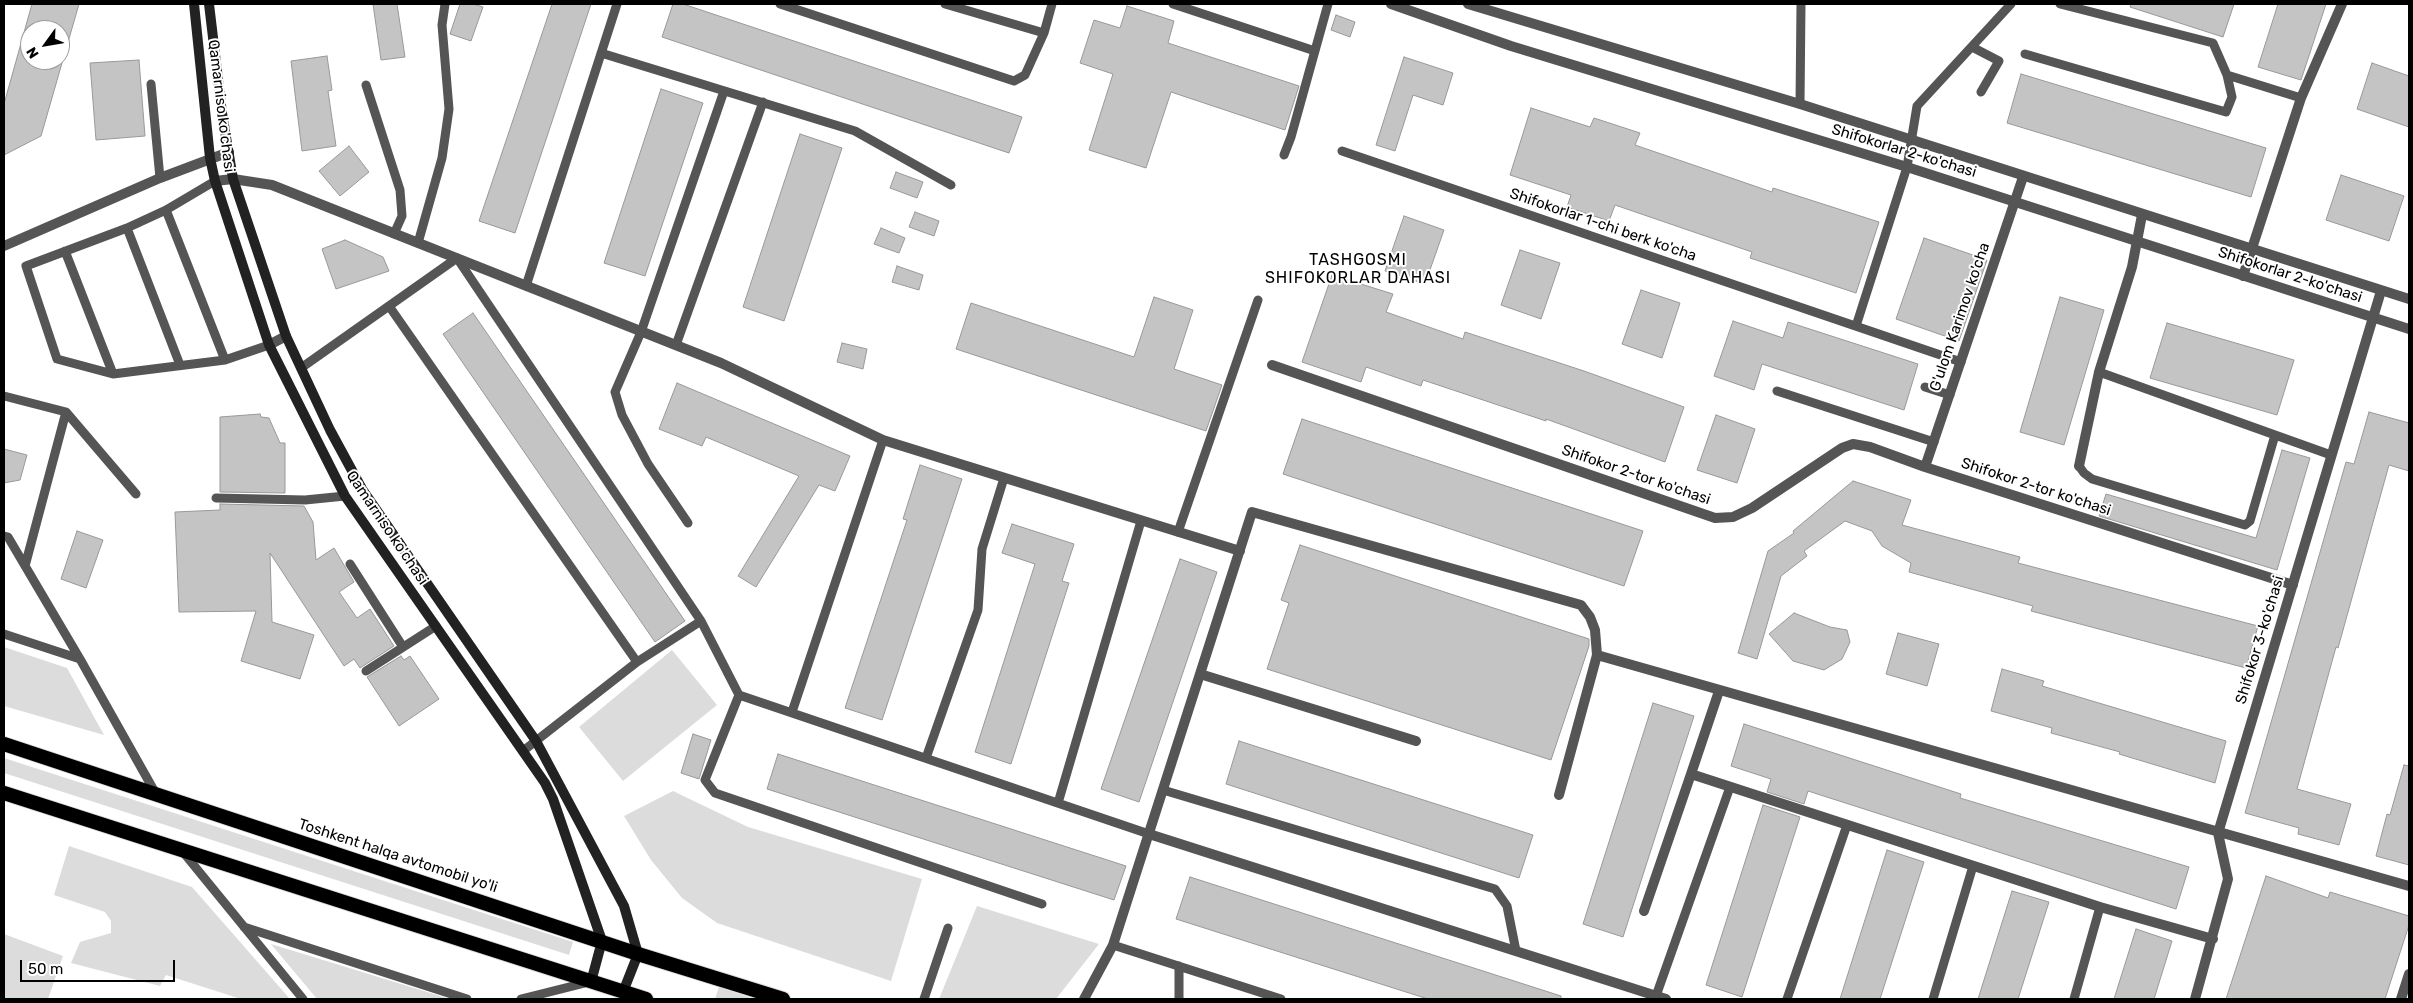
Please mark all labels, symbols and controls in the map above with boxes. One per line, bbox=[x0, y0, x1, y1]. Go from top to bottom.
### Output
north arrow bbox=[20, 20, 70, 70]
street label: Qamarniso ko'chasi bbox=[204, 39, 238, 173]
text: N bbox=[23, 44, 43, 61]
street label: Shifokorlar 2-ko'chasi bbox=[1829, 120, 1979, 182]
street label: Shifokorlar 1-chi berk ko'cha bbox=[1507, 185, 1699, 265]
street label: G'ulom Karimov ko'cha bbox=[1926, 240, 1994, 394]
street label: Shifokorlar 2-ko'chasi bbox=[2216, 243, 2364, 307]
district label: TASHGOSMI SHIFOKORLAR DAHASI bbox=[1263, 250, 1453, 288]
street label: Shifokor 2-tor ko'chasi bbox=[1559, 441, 1713, 509]
street label: Shifokor 2-tor ko'chasi bbox=[1959, 454, 2113, 520]
street label: Qamarniso ko'chasi bbox=[342, 468, 432, 588]
street label: Shifokor 3-ko'chasi bbox=[2232, 574, 2288, 706]
street label: Toshkent halqa avtomobil yo'li bbox=[296, 815, 500, 897]
scale bar bbox=[22, 950, 178, 982]
text: 50 m bbox=[28, 960, 63, 978]

